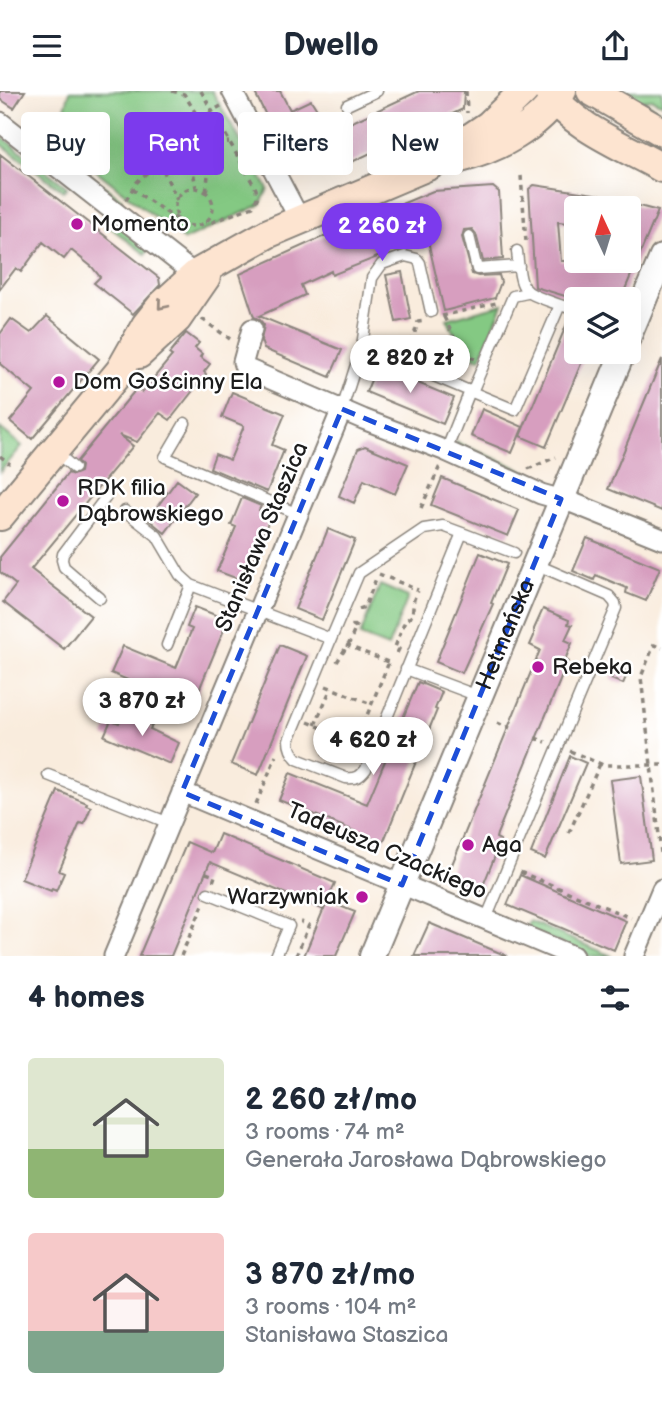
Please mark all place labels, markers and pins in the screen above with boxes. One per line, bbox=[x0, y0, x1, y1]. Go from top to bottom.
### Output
pin: 2 260 zł bbox=[310, 204, 454, 263]
place label: Momento bbox=[91, 210, 189, 238]
marker: Momento bbox=[69, 216, 85, 232]
pin: 2 820 zł bbox=[338, 335, 482, 395]
place label: Dom Gościnny Ela bbox=[73, 368, 263, 396]
marker: Dom Gościnny Ela bbox=[51, 374, 67, 390]
place label: RDK filia Dąbrowskiego bbox=[77, 474, 224, 528]
marker: RDK filia Dąbrowskiego bbox=[55, 493, 71, 509]
place label: Rebeka bbox=[552, 653, 632, 681]
marker: Rebeka bbox=[530, 659, 546, 675]
pin: 3 870 zł bbox=[70, 679, 214, 738]
pin: 4 620 zł bbox=[301, 717, 445, 777]
place label: Aga bbox=[482, 831, 522, 859]
marker: Aga bbox=[460, 837, 476, 853]
place label: Warzywniak bbox=[227, 883, 349, 911]
marker: Warzywniak bbox=[354, 889, 370, 905]

